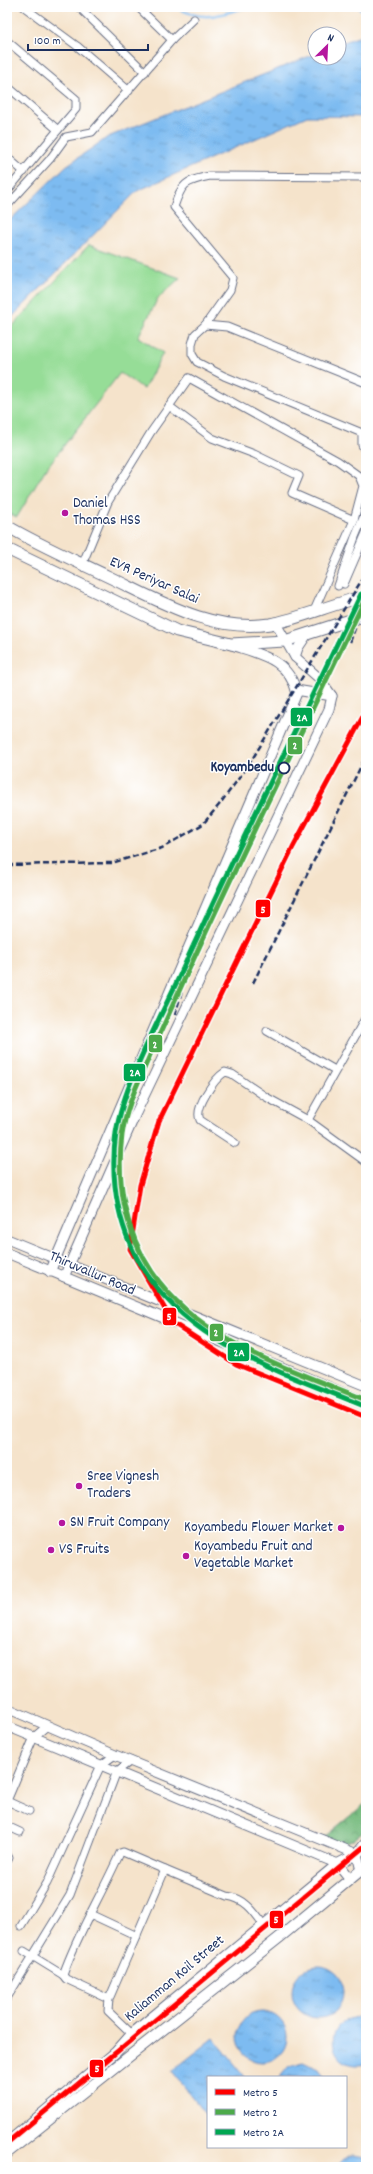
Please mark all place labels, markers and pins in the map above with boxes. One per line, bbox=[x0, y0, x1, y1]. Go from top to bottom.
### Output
place label: Daniel Thomas HSS bbox=[73, 493, 141, 532]
marker: Daniel Thomas HSS bbox=[60, 508, 70, 518]
place label: Koyambedu bbox=[210, 757, 275, 779]
marker: Koyambedu bbox=[277, 761, 291, 775]
place label: Sree Vignesh Traders bbox=[87, 1466, 159, 1505]
marker: Sree Vignesh Traders bbox=[74, 1481, 84, 1491]
place label: SN Fruit Company bbox=[70, 1512, 170, 1534]
place label: Koyambedu Flower Market bbox=[184, 1517, 333, 1539]
marker: SN Fruit Company bbox=[57, 1518, 67, 1528]
marker: Koyambedu Flower Market bbox=[336, 1523, 346, 1533]
place label: Koyambedu Fruit and Vegetable Market bbox=[194, 1536, 313, 1575]
place label: VS Fruits bbox=[59, 1539, 110, 1561]
marker: VS Fruits bbox=[46, 1545, 56, 1555]
marker: Koyambedu Fruit and Vegetable Market bbox=[181, 1551, 191, 1561]

